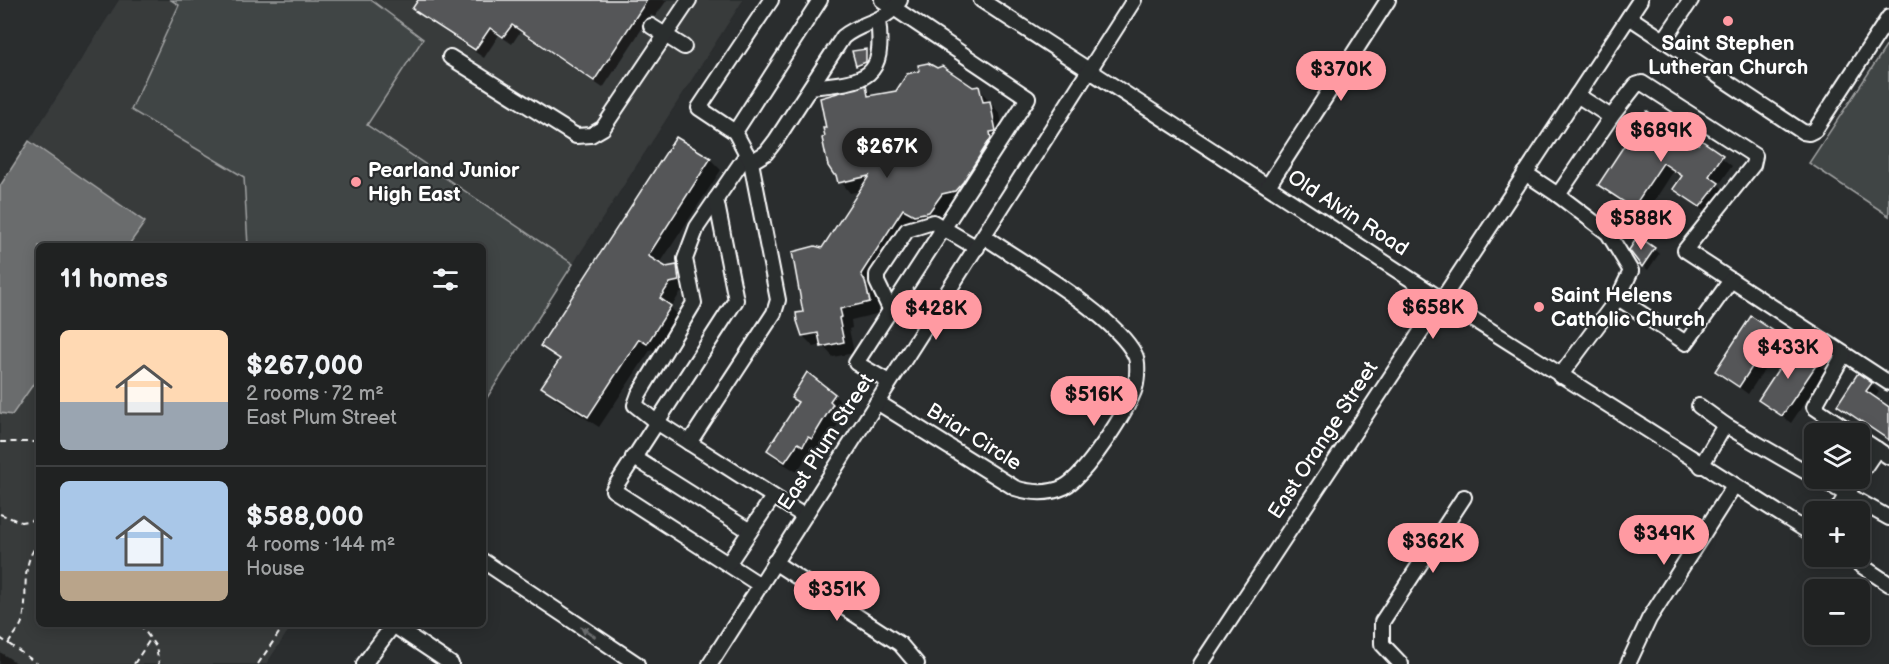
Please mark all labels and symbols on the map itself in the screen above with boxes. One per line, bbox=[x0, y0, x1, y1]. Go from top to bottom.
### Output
marker: Saint Stephen Lutheran Church bbox=[1721, 14, 1735, 28]
place label: Saint Stephen Lutheran Church bbox=[1648, 31, 1808, 80]
pin: $370K bbox=[1299, 51, 1383, 102]
pin: $689K bbox=[1619, 112, 1703, 163]
pin: $267K bbox=[845, 128, 929, 179]
place label: Pearland Junior High East bbox=[368, 158, 520, 207]
street label: Old Alvin Road bbox=[1283, 165, 1413, 261]
marker: Pearland Junior High East bbox=[349, 175, 363, 189]
pin: $588K bbox=[1599, 200, 1683, 251]
place label: Saint Helens Catholic Church bbox=[1551, 283, 1705, 332]
pin: $658K bbox=[1391, 289, 1475, 340]
pin: $428K bbox=[894, 290, 978, 341]
marker: Saint Helens Catholic Church bbox=[1532, 300, 1546, 314]
pin: $433K bbox=[1746, 329, 1830, 380]
street label: East Orange Street bbox=[1263, 356, 1384, 523]
street label: East Plum Street bbox=[772, 368, 880, 515]
pin: $516K bbox=[1052, 376, 1136, 427]
street label: Briar Circle bbox=[922, 398, 1026, 476]
pin: $349K bbox=[1622, 515, 1706, 566]
pin: $362K bbox=[1391, 523, 1475, 574]
pin: $351K bbox=[795, 571, 879, 622]
one-way arrow bbox=[580, 626, 597, 637]

